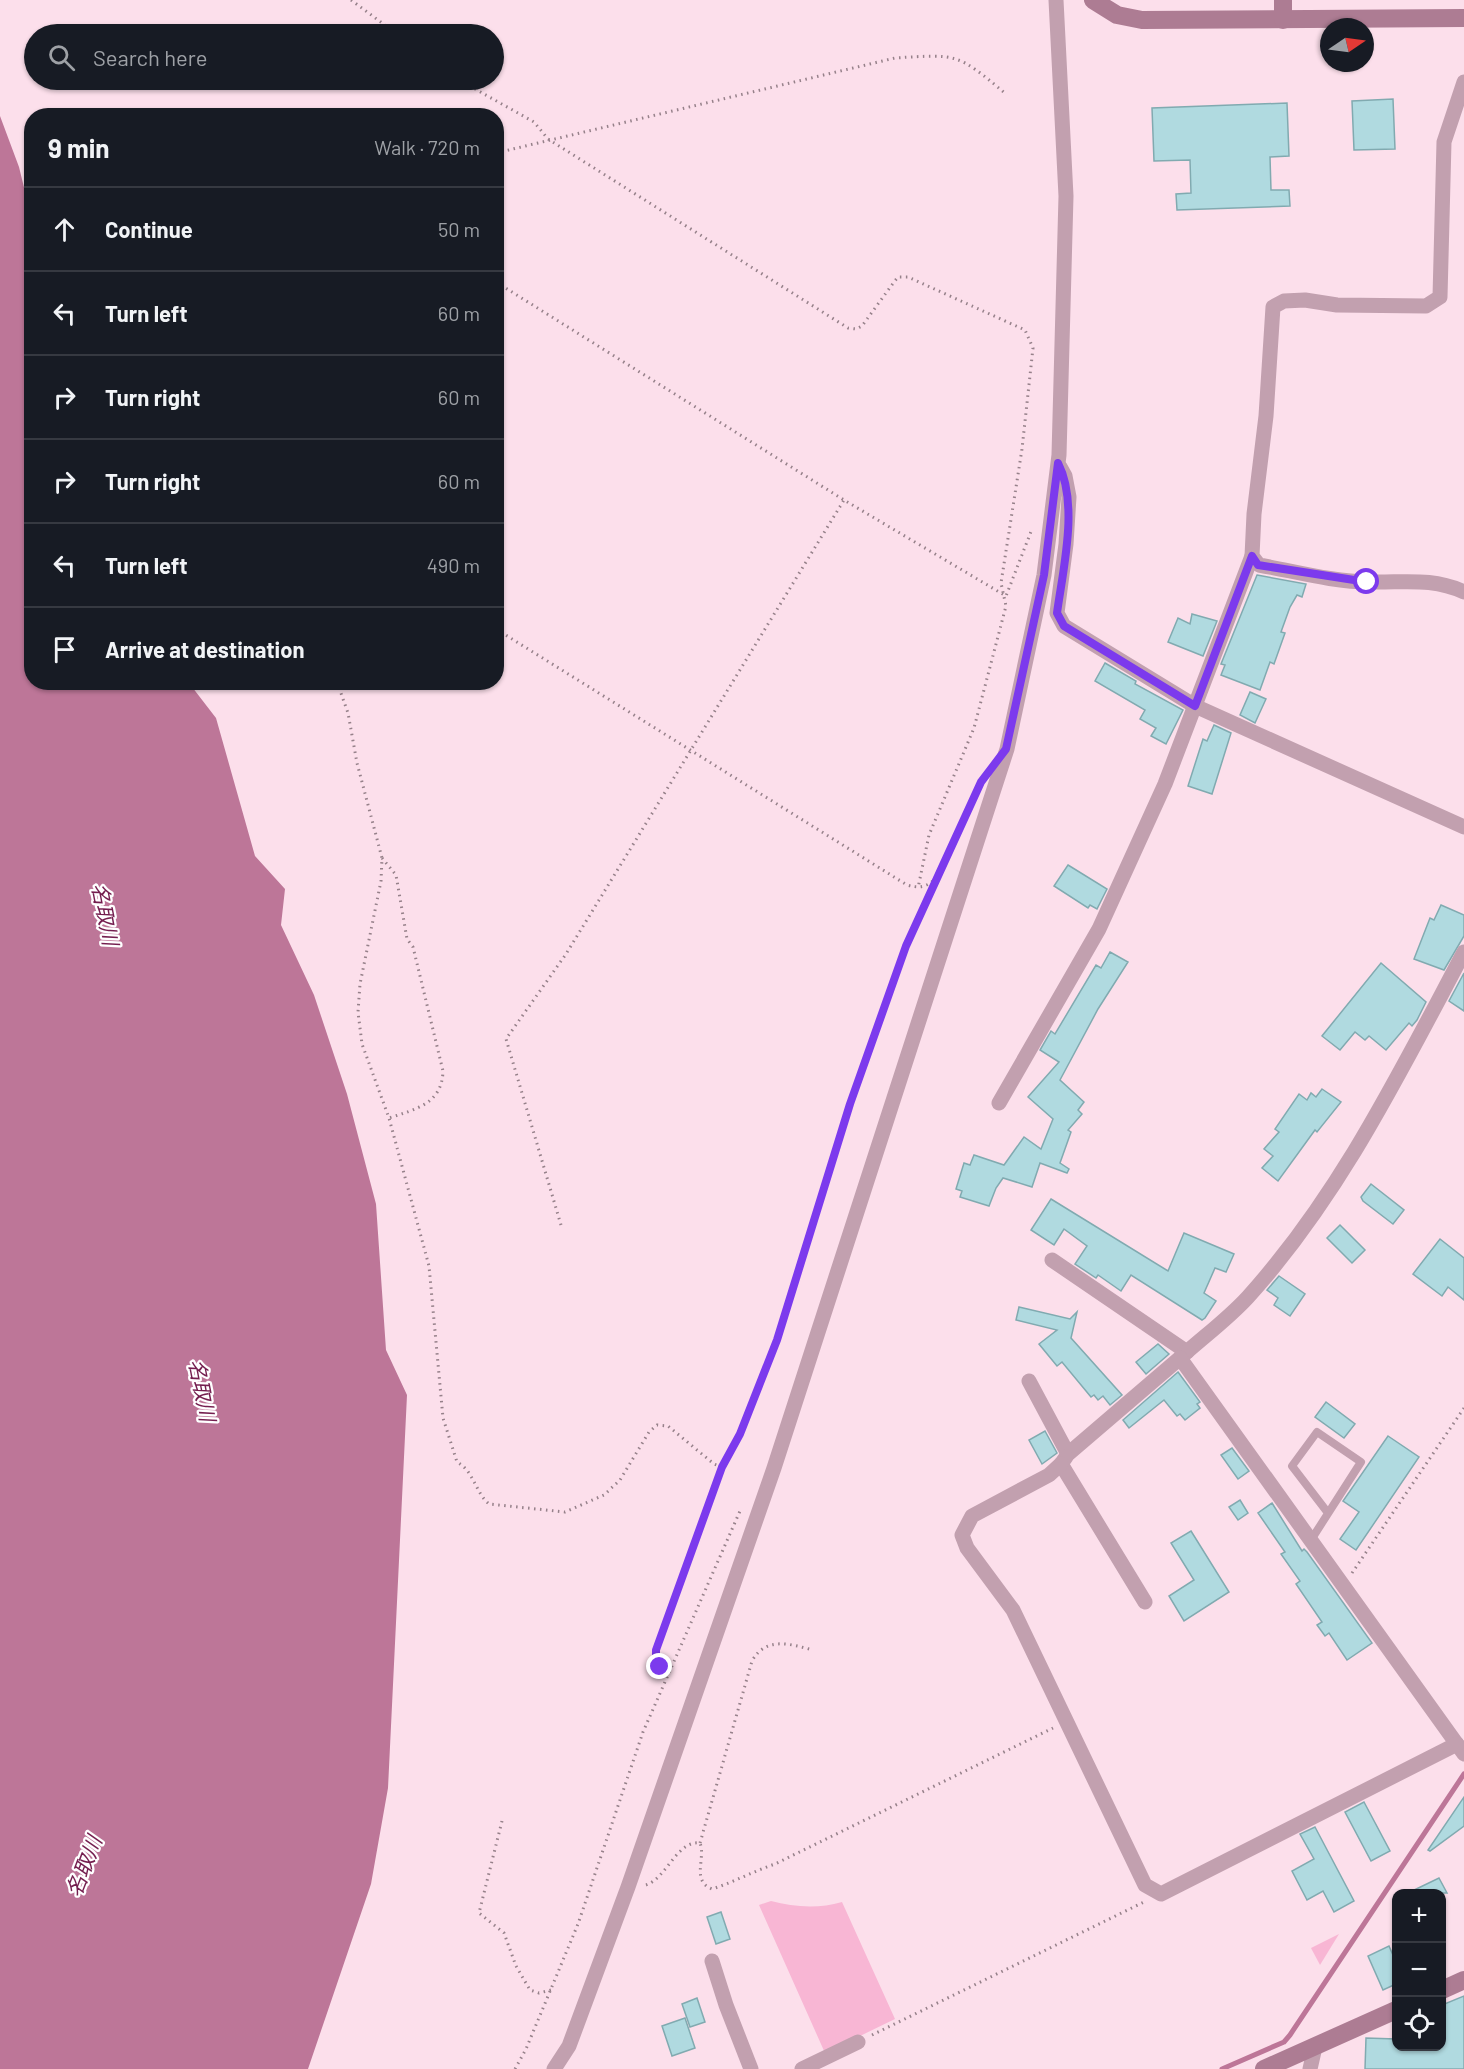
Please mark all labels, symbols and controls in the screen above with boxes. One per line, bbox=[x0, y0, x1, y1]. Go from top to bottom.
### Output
north arrow bbox=[1320, 18, 1374, 72]
search box bbox=[24, 24, 504, 90]
icon: search bbox=[45, 41, 78, 74]
text: Search here bbox=[93, 44, 207, 70]
text: 9 min bbox=[48, 132, 110, 163]
text: Walk · 720 m bbox=[374, 135, 480, 159]
icon: ahead bbox=[48, 213, 81, 246]
text: Continue bbox=[105, 216, 193, 242]
text: 50 m bbox=[438, 217, 480, 241]
icon: left bbox=[48, 297, 81, 330]
text: Turn left bbox=[105, 300, 188, 326]
text: 60 m bbox=[438, 301, 480, 325]
icon: right bbox=[48, 381, 81, 414]
text: Turn right bbox=[105, 384, 200, 410]
text: 60 m bbox=[438, 385, 480, 409]
icon: right bbox=[48, 465, 81, 498]
text: Turn right bbox=[105, 468, 200, 494]
text: 60 m bbox=[438, 469, 480, 493]
icon: left bbox=[48, 549, 81, 582]
text: Turn left bbox=[105, 552, 188, 578]
text: 490 m bbox=[427, 553, 480, 577]
route start bbox=[1353, 568, 1379, 594]
icon: arrive bbox=[48, 633, 81, 666]
text: Arrive at destination bbox=[105, 636, 304, 662]
water label: 名取川 bbox=[88, 881, 125, 949]
water label: 名取川 bbox=[185, 1357, 222, 1425]
route end bbox=[646, 1653, 672, 1679]
water label: 名取川 bbox=[60, 1830, 107, 1900]
map controls bbox=[1392, 1889, 1446, 2051]
button: + bbox=[1392, 1889, 1446, 1943]
button: − bbox=[1392, 1943, 1446, 1997]
button: locate bbox=[1392, 1997, 1446, 2051]

